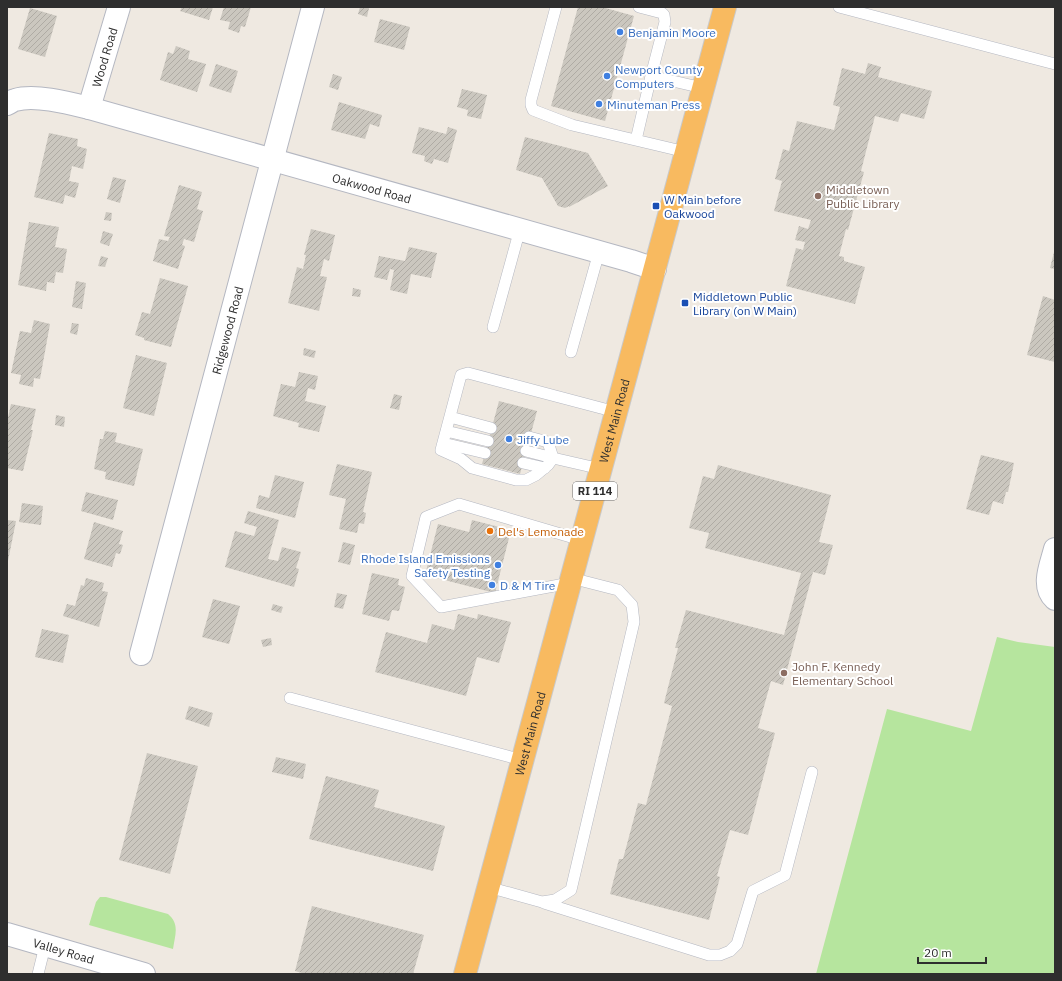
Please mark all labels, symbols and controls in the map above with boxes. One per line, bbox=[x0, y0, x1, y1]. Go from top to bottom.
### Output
place label: Benjamin Moore bbox=[628, 25, 716, 40]
street label: Wood Road bbox=[88, 26, 120, 89]
marker: Benjamin Moore bbox=[615, 27, 625, 37]
place label: Newport County Computers bbox=[615, 62, 702, 91]
marker: Newport County Computers bbox=[602, 71, 612, 81]
place label: Minuteman Press bbox=[607, 97, 701, 112]
marker: Minuteman Press bbox=[594, 99, 604, 109]
street label: Oakwood Road bbox=[331, 170, 413, 206]
place label: Middletown Public Library bbox=[826, 182, 899, 211]
marker: Middletown Public Library bbox=[813, 191, 823, 201]
place label: W Main before Oakwood bbox=[664, 192, 742, 221]
marker: W Main before Oakwood bbox=[651, 201, 661, 211]
street label: Ridgewood Road bbox=[208, 285, 246, 376]
place label: Middletown Public Library (on W Main) bbox=[693, 289, 797, 318]
marker: Middletown Public Library (on W Main) bbox=[680, 298, 690, 308]
street label: West Main Road bbox=[595, 377, 632, 464]
place label: Jiffy Lube bbox=[517, 432, 570, 447]
marker: Jiffy Lube bbox=[504, 434, 514, 444]
road number: RI 114 bbox=[573, 482, 617, 500]
place label: Del's Lemonade bbox=[498, 524, 584, 539]
marker: Del's Lemonade bbox=[485, 526, 495, 536]
place label: Rhode Island Emissions Safety Testing bbox=[361, 551, 491, 580]
marker: Rhode Island Emissions Safety Testing bbox=[493, 560, 503, 570]
place label: D & M Tire bbox=[500, 578, 556, 593]
marker: D & M Tire bbox=[487, 580, 497, 590]
place label: John F. Kennedy Elementary School bbox=[792, 659, 893, 688]
marker: John F. Kennedy Elementary School bbox=[779, 668, 789, 678]
street label: West Main Road bbox=[511, 690, 548, 777]
street label: Valley Road bbox=[31, 935, 96, 967]
scale bar bbox=[918, 939, 986, 965]
text: 20 m bbox=[924, 945, 952, 960]

